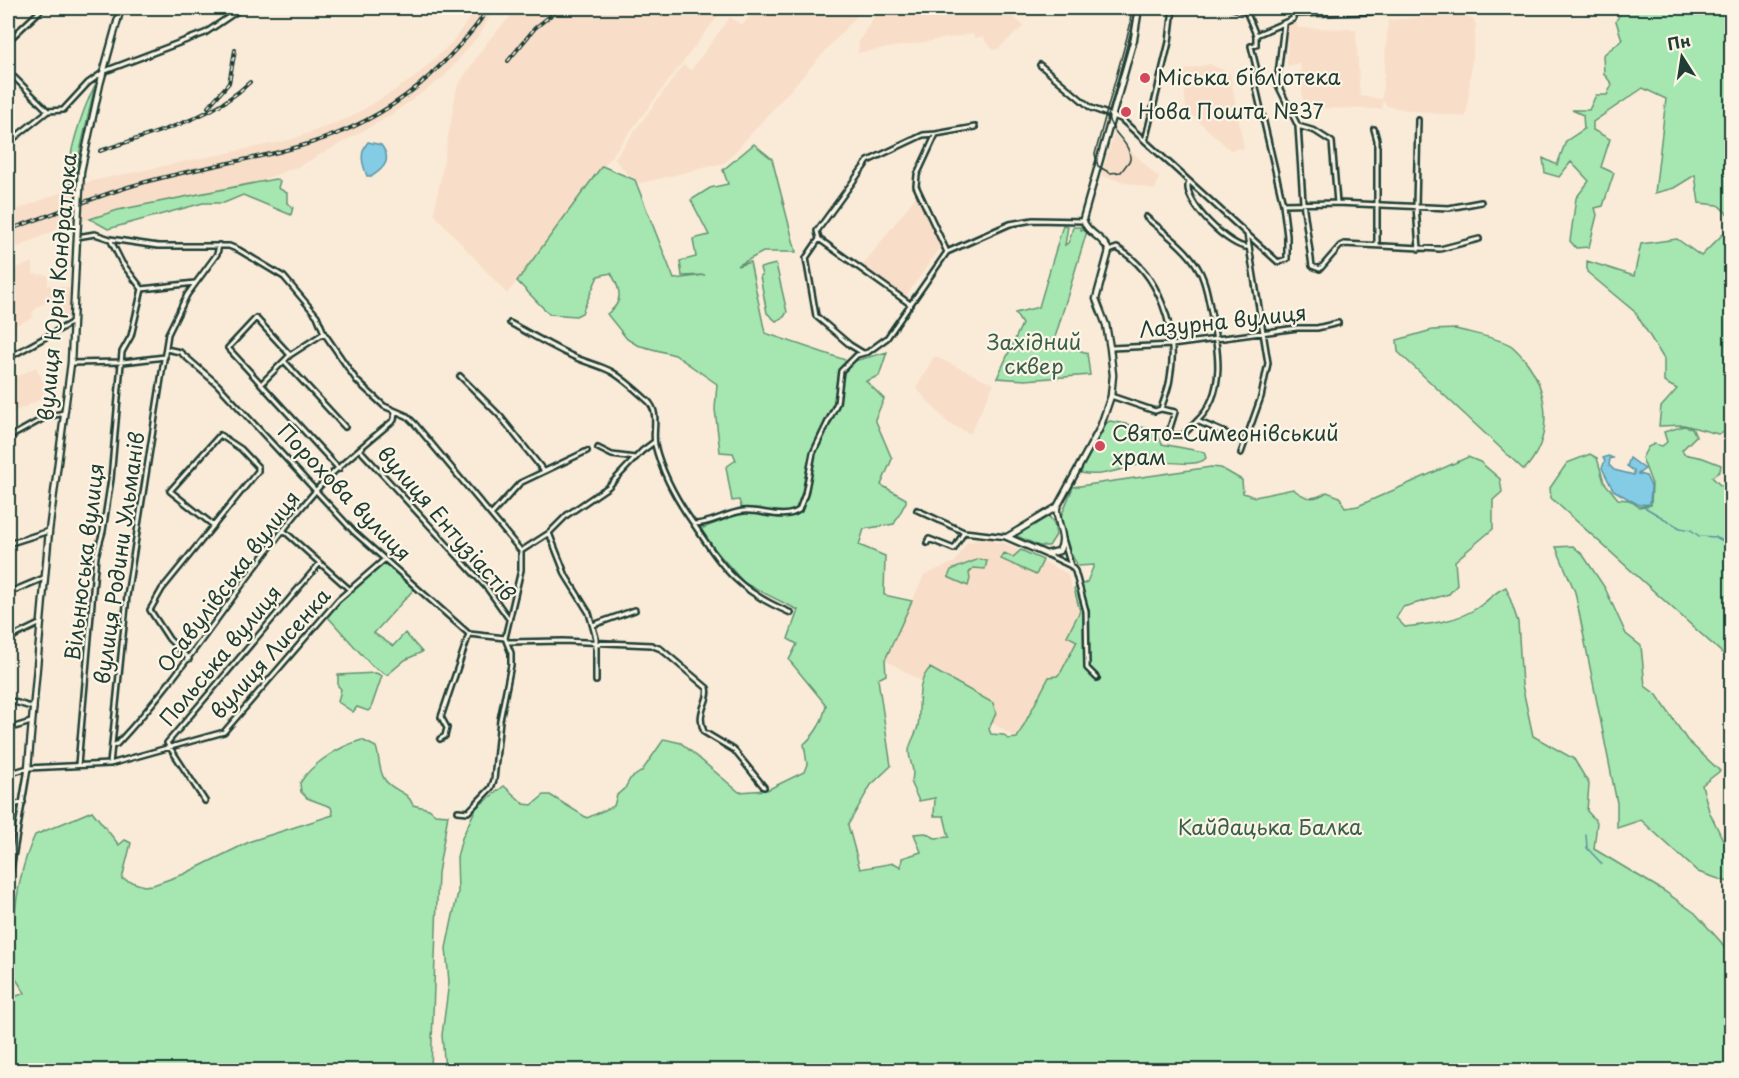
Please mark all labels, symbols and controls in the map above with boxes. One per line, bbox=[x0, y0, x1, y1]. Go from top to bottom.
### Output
north arrow bbox=[1652, 27, 1712, 87]
text: Пн bbox=[1665, 27, 1693, 55]
place label: Міська бібліотека bbox=[1157, 60, 1341, 92]
marker: Міська бібліотека bbox=[1138, 71, 1152, 85]
place label: Нова Пошта №37 bbox=[1138, 94, 1324, 126]
marker: Нова Пошта №37 bbox=[1119, 105, 1133, 119]
street label: вулиця Юрія Кондратюка bbox=[28, 152, 84, 422]
street label: Лазурна вулиця bbox=[1137, 295, 1308, 345]
park label: Західний сквер bbox=[987, 325, 1081, 381]
street label: Порохова вулиця bbox=[271, 415, 420, 568]
place label: Свято-Симеонівський храм bbox=[1112, 416, 1339, 472]
street label: вулиця Родини Ульманів bbox=[84, 430, 152, 686]
street label: вулиця Ентузіастів bbox=[371, 438, 524, 608]
marker: Свято-Симеонівський храм bbox=[1093, 439, 1107, 453]
street label: Вільнюська вулиця bbox=[55, 461, 111, 662]
street label: Осавулівська вулиця bbox=[148, 483, 307, 679]
street label: Польська вулиця bbox=[151, 577, 288, 732]
street label: вулиця Лисенка bbox=[202, 580, 337, 725]
park label: Кайдацька Балка bbox=[1178, 810, 1362, 842]

